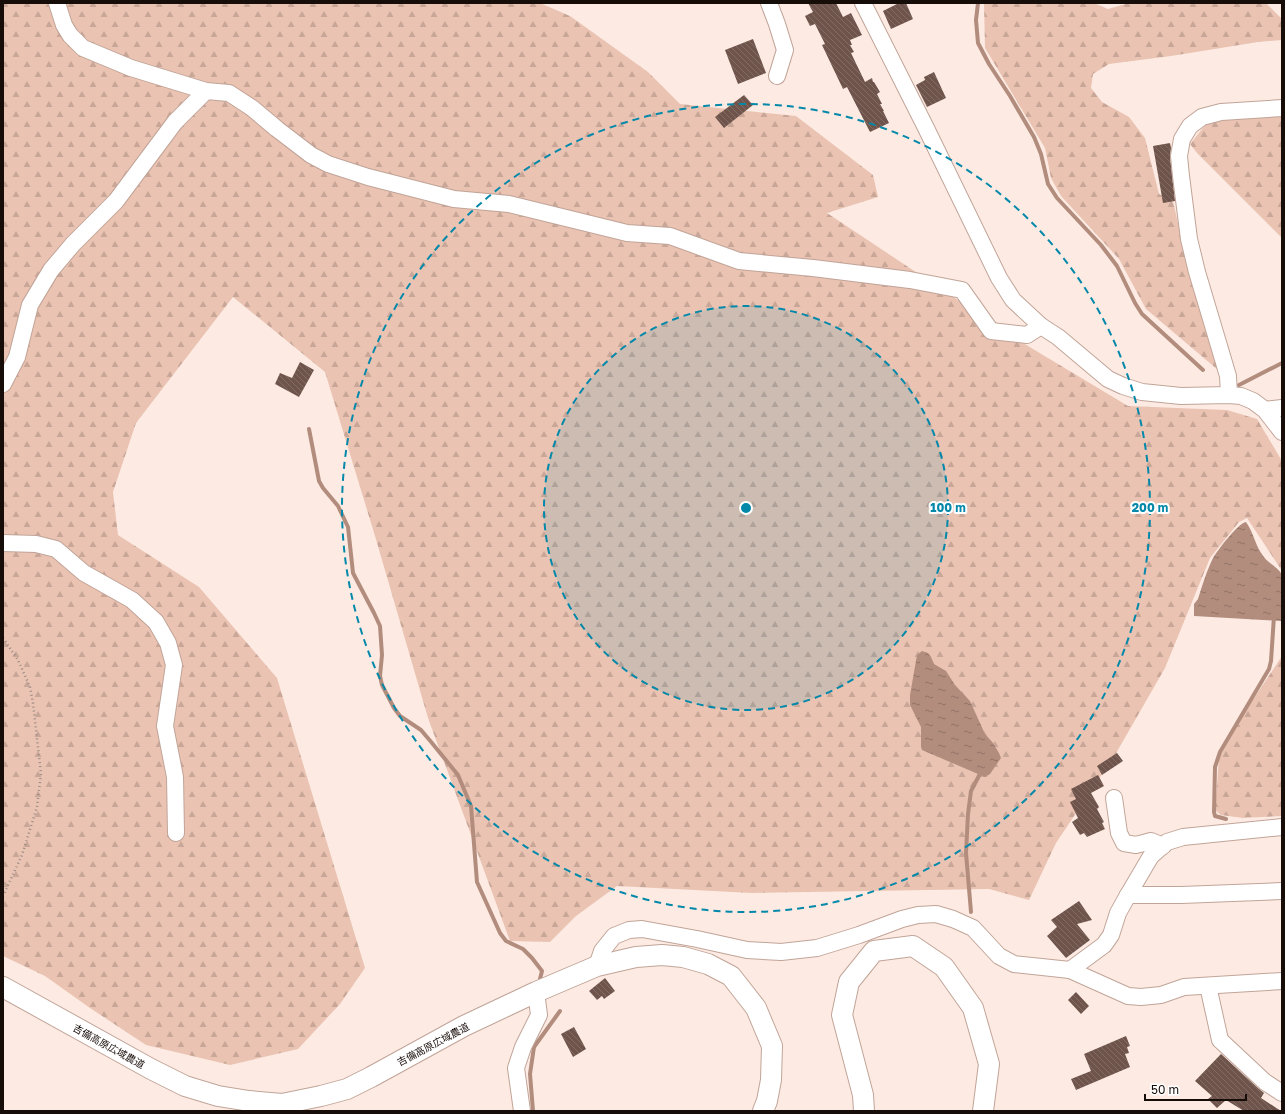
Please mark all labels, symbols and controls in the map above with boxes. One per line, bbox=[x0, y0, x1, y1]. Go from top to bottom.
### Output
text: 100 m bbox=[930, 500, 966, 515]
text: 200 m bbox=[1132, 500, 1168, 515]
centre of rings bbox=[739, 501, 753, 515]
street label: 吉備高原広域農道 bbox=[395, 1020, 471, 1068]
street label: 吉備高原広域農道 bbox=[71, 1021, 147, 1071]
scale bar bbox=[1145, 1076, 1246, 1102]
text: 50 m bbox=[1151, 1082, 1179, 1097]

